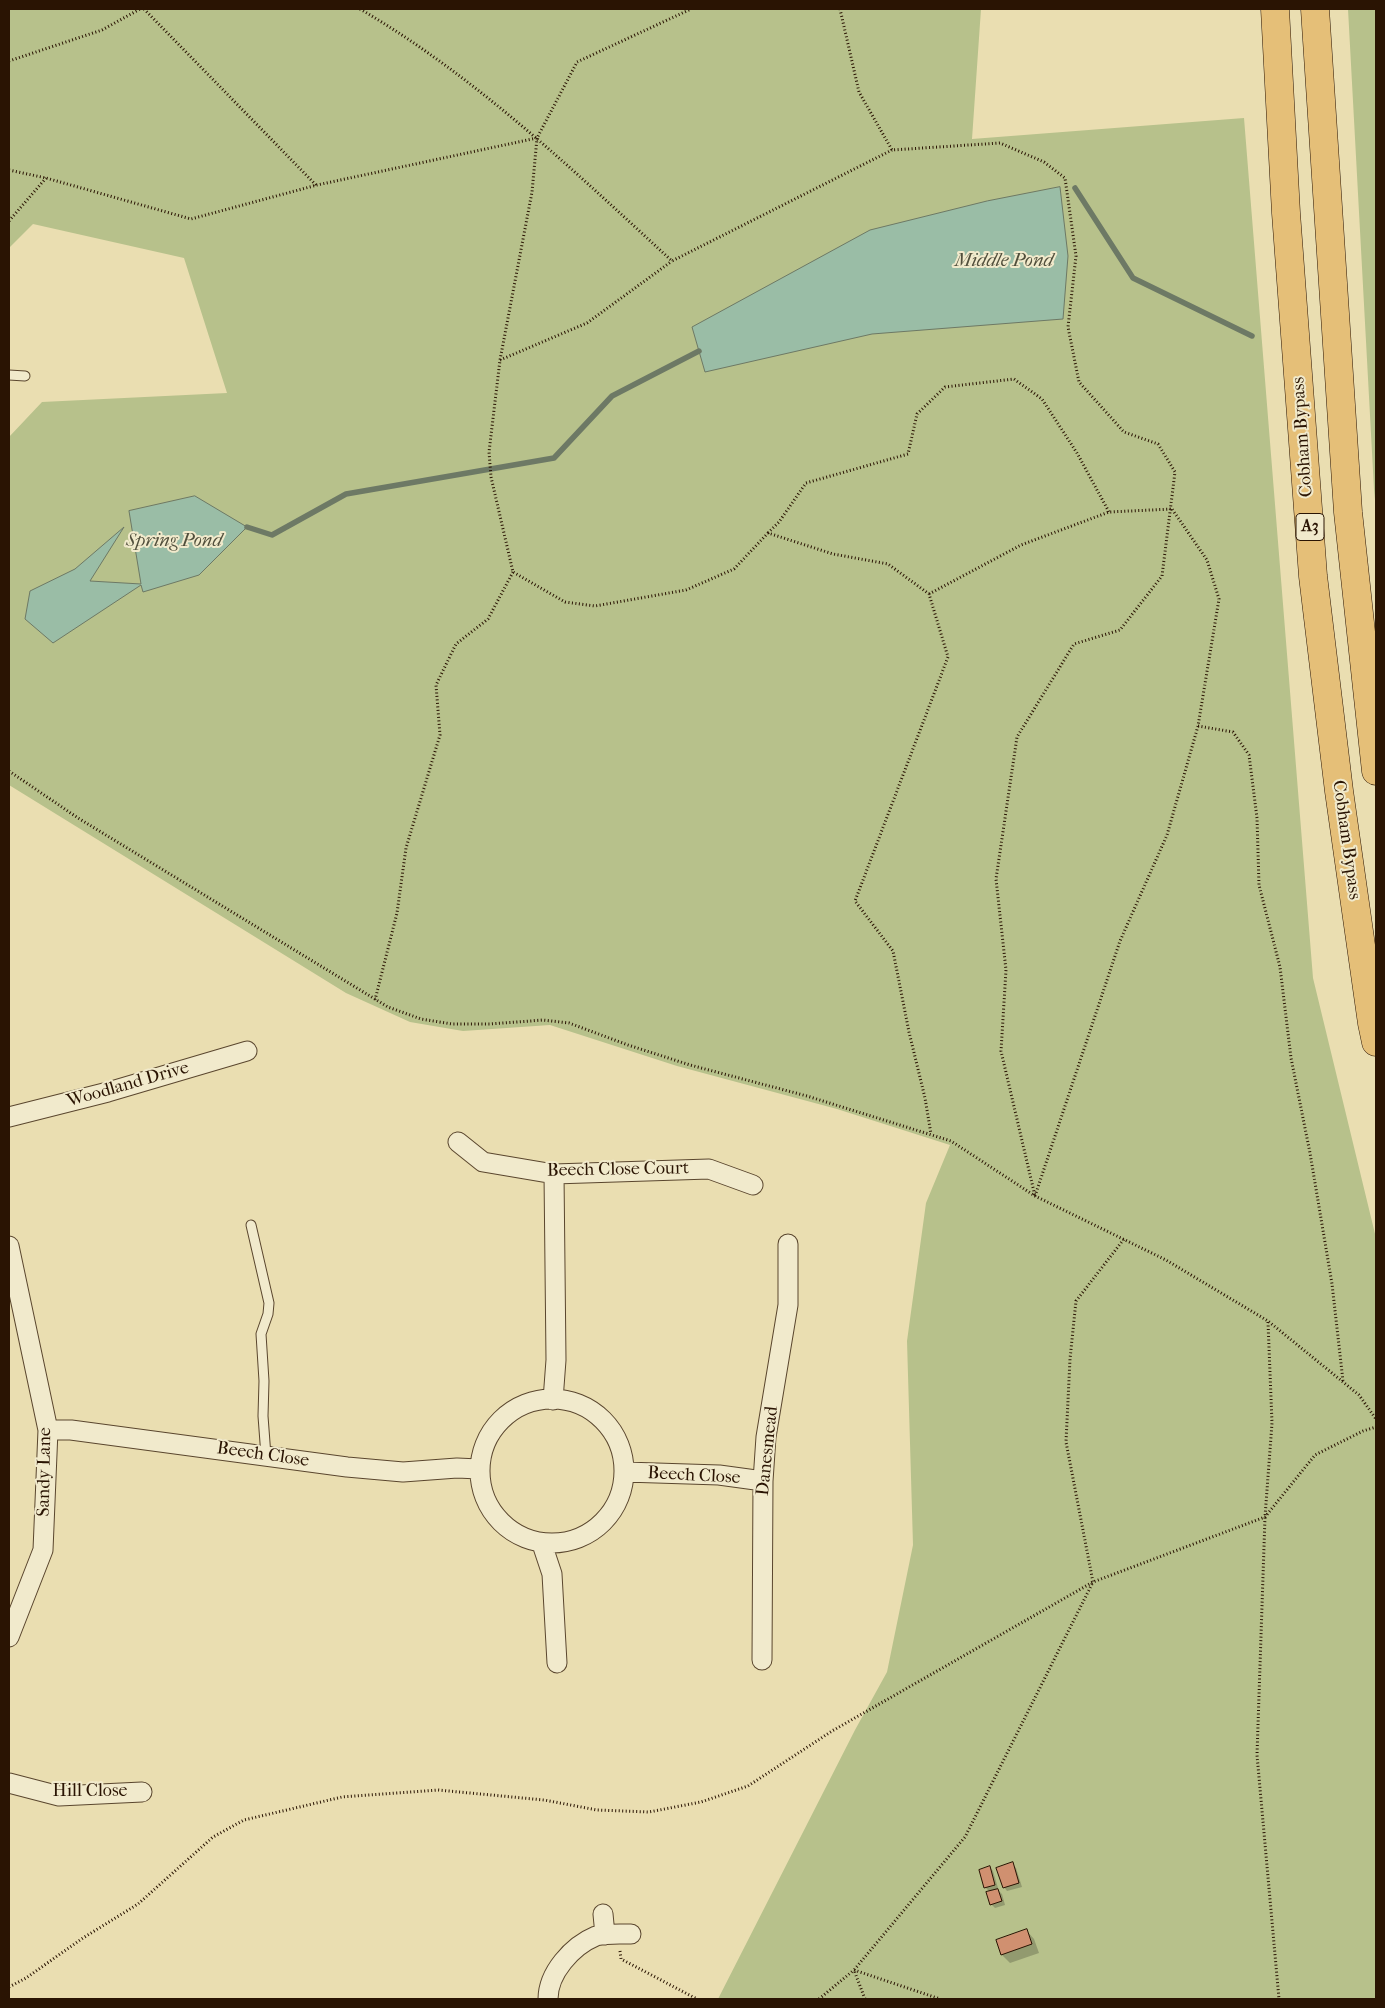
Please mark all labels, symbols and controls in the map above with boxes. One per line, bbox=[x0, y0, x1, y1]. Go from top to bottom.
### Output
water label: Middle Pond bbox=[955, 250, 1053, 272]
street label: Cobham Bypass bbox=[1288, 376, 1318, 498]
road number: A3 bbox=[1296, 514, 1324, 540]
water label: Spring Pond bbox=[126, 530, 222, 552]
street label: Cobham Bypass bbox=[1327, 779, 1365, 901]
street label: Woodland Drive bbox=[65, 1057, 191, 1113]
street label: Beech Close Court bbox=[547, 1158, 689, 1182]
street label: Danesmead bbox=[753, 1405, 783, 1497]
street label: Sandy Lane bbox=[33, 1427, 57, 1517]
street label: Beech Close bbox=[215, 1438, 311, 1472]
street label: Beech Close bbox=[647, 1463, 741, 1489]
street label: Hill Close bbox=[52, 1781, 128, 1803]

